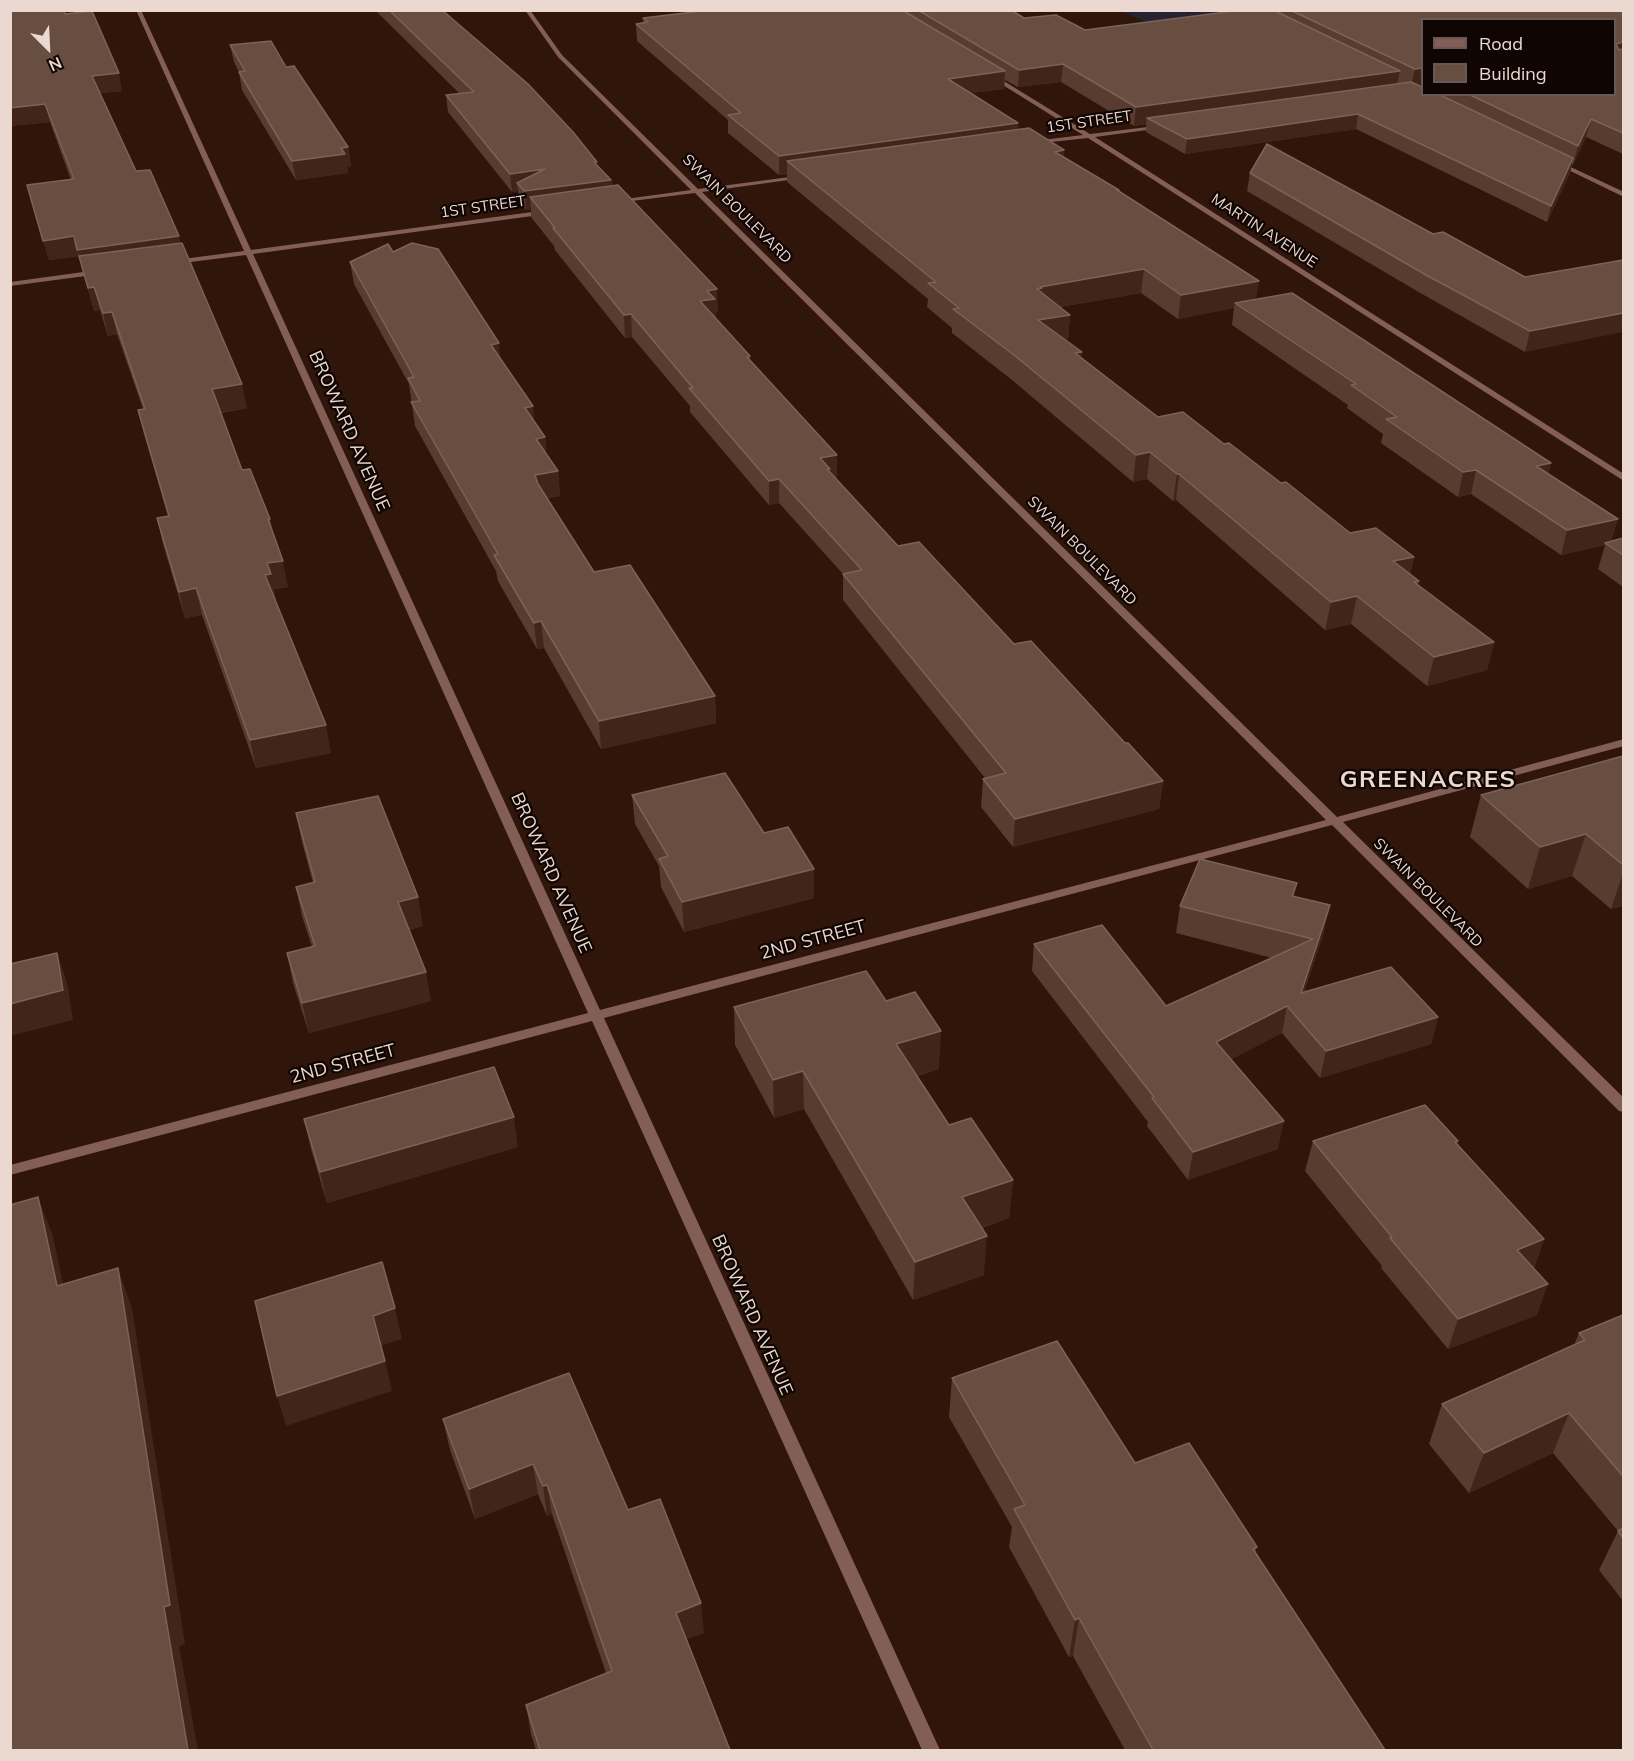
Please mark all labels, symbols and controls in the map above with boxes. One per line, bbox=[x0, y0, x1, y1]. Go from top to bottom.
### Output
north arrow bbox=[18, 18, 78, 78]
legend bbox=[1421, 18, 1616, 96]
text: Road bbox=[1479, 32, 1523, 55]
text: N bbox=[46, 53, 65, 76]
text: Building bbox=[1479, 62, 1547, 85]
street label: 1ST STREET bbox=[1045, 107, 1133, 137]
street label: SWAIN BOULEVARD bbox=[679, 151, 795, 267]
street label: MARTIN AVENUE bbox=[1208, 190, 1320, 272]
street label: 1ST STREET bbox=[439, 192, 527, 222]
street label: BROWARD AVENUE bbox=[304, 347, 394, 515]
street label: SWAIN BOULEVARD bbox=[1024, 493, 1140, 609]
district label: GREENACRES bbox=[1340, 766, 1516, 794]
street label: BROWARD AVENUE bbox=[506, 789, 596, 957]
street label: SWAIN BOULEVARD bbox=[1370, 835, 1486, 951]
street label: 2ND STREET bbox=[758, 916, 868, 964]
street label: 2ND STREET bbox=[288, 1040, 398, 1088]
street label: BROWARD AVENUE bbox=[707, 1231, 797, 1399]

